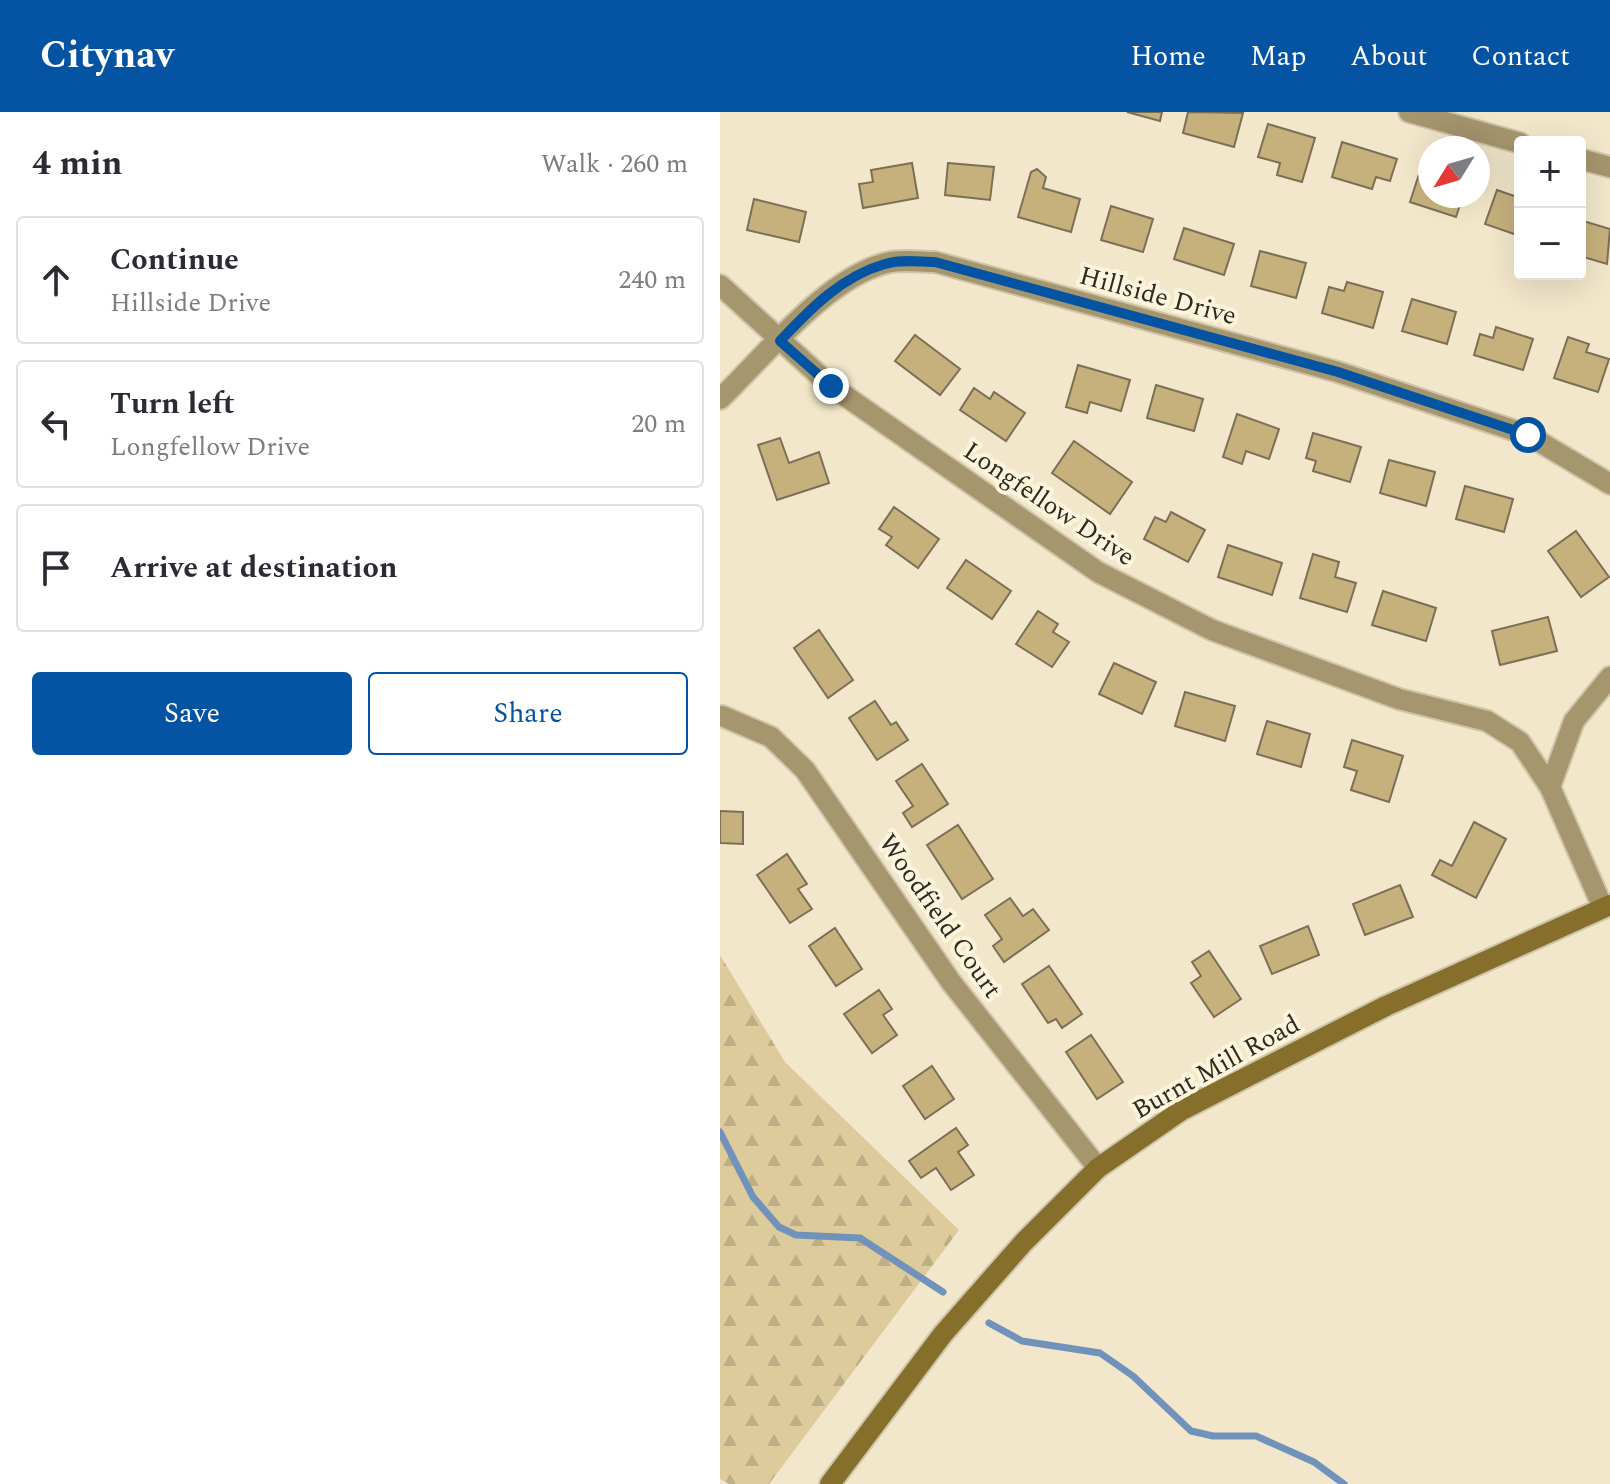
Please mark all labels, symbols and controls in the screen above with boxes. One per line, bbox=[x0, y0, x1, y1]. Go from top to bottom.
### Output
text: Citynav bbox=[40, 27, 174, 85]
text: Home bbox=[1130, 35, 1206, 78]
text: Map bbox=[1250, 35, 1306, 78]
text: About bbox=[1350, 35, 1427, 78]
text: Contact bbox=[1471, 35, 1570, 78]
north arrow bbox=[1418, 136, 1490, 208]
map controls bbox=[1514, 136, 1586, 280]
button: + bbox=[1514, 136, 1586, 208]
text: 4 min bbox=[32, 138, 122, 190]
text: Walk · 260 m bbox=[541, 144, 688, 184]
button: − bbox=[1514, 208, 1586, 280]
text: Continue bbox=[110, 237, 239, 283]
street label: Hillside Drive bbox=[1075, 256, 1241, 336]
icon: ahead bbox=[34, 258, 78, 302]
text: 240 m bbox=[618, 260, 686, 300]
text: Hillside Drive bbox=[110, 283, 271, 323]
route end bbox=[813, 368, 849, 404]
text: Turn left bbox=[110, 381, 235, 427]
icon: left bbox=[34, 402, 78, 446]
text: 20 m bbox=[631, 404, 686, 444]
route start bbox=[1510, 417, 1546, 453]
text: Longfellow Drive bbox=[110, 427, 310, 467]
street label: Longfellow Drive bbox=[955, 432, 1143, 576]
text: Arrive at destination bbox=[110, 545, 397, 591]
icon: arrive bbox=[34, 546, 78, 590]
button: Save bbox=[32, 672, 352, 755]
button: Share bbox=[368, 672, 688, 755]
street label: Woodfield Court bbox=[868, 825, 1012, 1007]
street label: Burnt Mill Road bbox=[1125, 1004, 1307, 1130]

